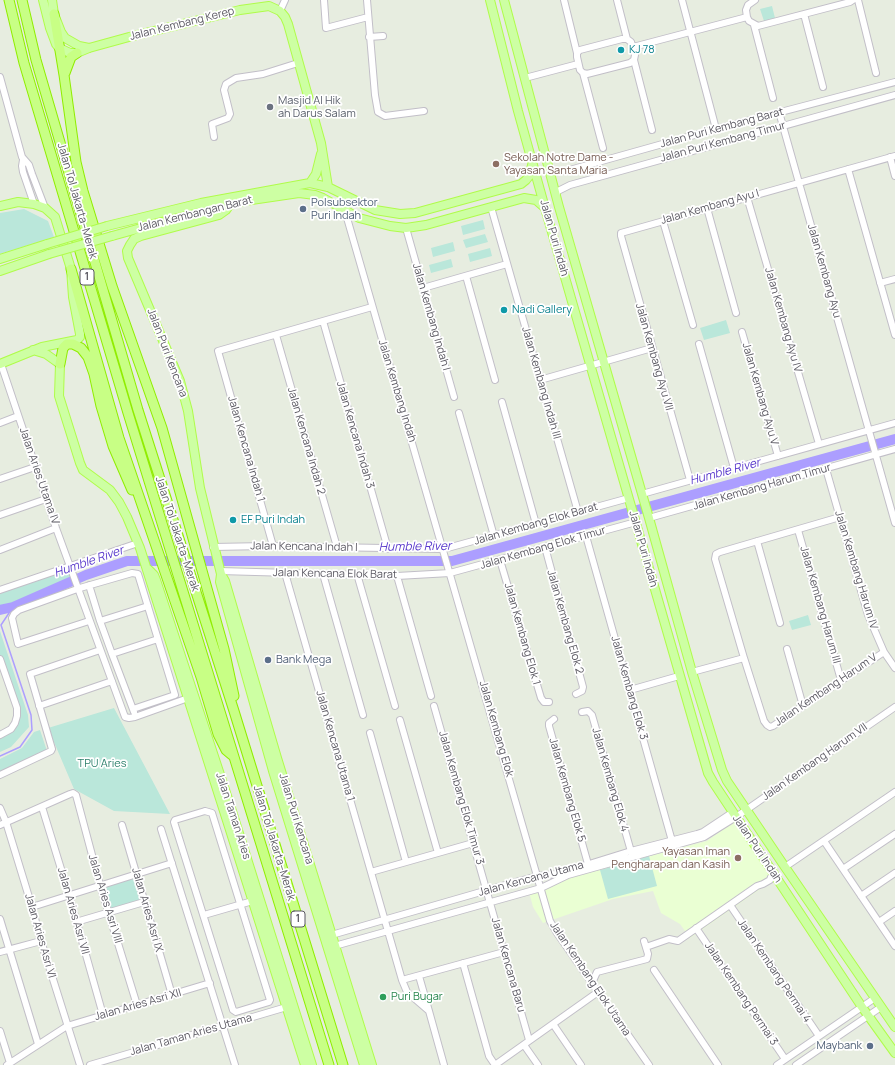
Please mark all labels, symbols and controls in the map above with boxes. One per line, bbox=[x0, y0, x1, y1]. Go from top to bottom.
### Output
street label: Jalan Kembang Kerep bbox=[128, 5, 236, 43]
place label: KJ 78 bbox=[629, 43, 655, 57]
marker: KJ 78 bbox=[616, 45, 626, 55]
place label: Masjid Al Hik ah Darus Salam bbox=[278, 94, 356, 120]
marker: Masjid Al Hik ah Darus Salam bbox=[265, 102, 275, 112]
street label: Jalan Puri Kembang Barat bbox=[659, 105, 785, 151]
street label: Jalan Puri Kembang Timur bbox=[659, 119, 787, 165]
street label: Jalan Tol Jakarta–Merak bbox=[54, 142, 100, 260]
place label: Sekolah Notre Dame - Yayasan Santa Maria bbox=[504, 151, 613, 177]
marker: Sekolah Notre Dame - Yayasan Santa Maria bbox=[491, 159, 501, 169]
street label: Jalan Kembang Ayu I bbox=[659, 187, 761, 227]
street label: Jalan Kembangan Barat bbox=[136, 193, 254, 235]
place label: Polsubsektor Puri Indah bbox=[311, 196, 378, 222]
street label: Jalan Puri Indah bbox=[537, 198, 571, 278]
marker: Polsubsektor Puri Indah bbox=[298, 204, 308, 214]
street label: Jalan Kembang Ayu bbox=[804, 223, 844, 319]
street label: Jalan Kembang Indah I bbox=[409, 262, 453, 372]
street label: Jalan Kembang Ayu IV bbox=[762, 266, 804, 374]
road number: 1 bbox=[80, 269, 94, 285]
street label: Jalan Kembang Ayu VII bbox=[632, 302, 676, 412]
place label: Nadi Gallery bbox=[512, 303, 572, 317]
marker: Nadi Gallery bbox=[499, 305, 509, 315]
street label: Jalan Puri Kencana bbox=[144, 307, 190, 399]
street label: Jalan Kembang Indah III bbox=[519, 325, 563, 441]
street label: Jalan Kembang Indah bbox=[375, 338, 419, 444]
street label: Jalan Kembang Ayu V bbox=[739, 341, 781, 447]
street label: Jalan Kencana Indah 3 bbox=[333, 380, 377, 490]
street label: Jalan Kencana Indah 2 bbox=[284, 386, 328, 496]
street label: Jalan Kencana Indah 1 bbox=[225, 395, 267, 503]
street label: Jalan Aries Utama IV bbox=[16, 426, 62, 526]
water label: Humble River bbox=[688, 456, 762, 488]
street label: Jalan Kembang Harum Timur bbox=[692, 461, 832, 513]
street label: Jalan Tol Jakarta–Merak bbox=[152, 475, 202, 593]
street label: Jalan Kembang Elok Barat bbox=[473, 500, 599, 548]
street label: Jalan Puri Indah bbox=[626, 509, 660, 589]
street label: Jalan Kembang Harum IV bbox=[832, 509, 880, 631]
place label: EF Puri Indah bbox=[241, 513, 305, 527]
marker: EF Puri Indah bbox=[228, 515, 238, 525]
street label: Jalan Kembang Elok Timur bbox=[479, 524, 607, 572]
street label: Jalan Kencana Indah I bbox=[250, 539, 358, 555]
water label: Humble River bbox=[379, 539, 451, 555]
water label: Humble River bbox=[52, 543, 126, 581]
street label: Jalan Kembang Harum III bbox=[797, 545, 843, 665]
street label: Jalan Kencana Elok Barat bbox=[273, 566, 397, 582]
street label: Jalan Kembang Elok 2 bbox=[544, 569, 586, 675]
street label: Jalan Kembang Elok 1 bbox=[501, 581, 543, 687]
street label: Jalan Kembang Elok 3 bbox=[608, 635, 650, 741]
street label: Jalan Kembang Harum V bbox=[772, 651, 880, 729]
place label: Bank Mega bbox=[276, 653, 331, 667]
marker: Bank Mega bbox=[263, 655, 273, 665]
street label: Jalan Kembang Elok bbox=[476, 680, 516, 778]
street label: Jalan Kencana Utama 1 bbox=[313, 689, 357, 803]
street label: Jalan Kembang Harum VII bbox=[760, 721, 870, 803]
street label: Jalan Kembang Elok 4 bbox=[589, 726, 631, 834]
street label: Jalan Kembang Elok Timur 3 bbox=[436, 730, 486, 866]
street label: Jalan Kembang Elok 5 bbox=[546, 737, 588, 843]
park label: TPU Aries bbox=[78, 757, 126, 771]
street label: Jalan Taman Aries bbox=[213, 771, 253, 861]
street label: Jalan Puri Kencana bbox=[276, 772, 316, 866]
street label: Jalan Tol Jakarta–Merak bbox=[250, 784, 298, 902]
street label: Jalan Puri Indah bbox=[730, 813, 784, 885]
place label: Yayasan Iman Pengharapan dan Kasih bbox=[611, 845, 730, 871]
street label: Jalan Aries Asri VIII bbox=[85, 853, 125, 945]
marker: Yayasan Iman Pengharapan dan Kasih bbox=[733, 853, 743, 863]
street label: Jalan Kencana Utama bbox=[477, 859, 585, 899]
street label: Jalan Aries Asri VII bbox=[54, 866, 92, 956]
street label: Jalan Aries Asri IX bbox=[129, 866, 165, 954]
street label: Jalan Aries Asri VI bbox=[22, 892, 58, 980]
road number: 1 bbox=[291, 911, 305, 927]
street label: Jalan Kencana Baru bbox=[488, 916, 528, 1014]
street label: Jalan Kembang Permai 4 bbox=[734, 917, 814, 1025]
street label: Jalan Kembang Elok Utama bbox=[547, 919, 633, 1039]
street label: Jalan Kembang Permai 3 bbox=[702, 940, 780, 1048]
street label: Jalan Aries Asri XII bbox=[93, 986, 183, 1024]
place label: Puri Bugar bbox=[391, 990, 443, 1004]
marker: Puri Bugar bbox=[378, 992, 388, 1002]
street label: Jalan Taman Aries Utama bbox=[128, 1011, 254, 1059]
place label: Maybank bbox=[817, 1039, 862, 1053]
marker: Maybank bbox=[865, 1041, 875, 1051]

